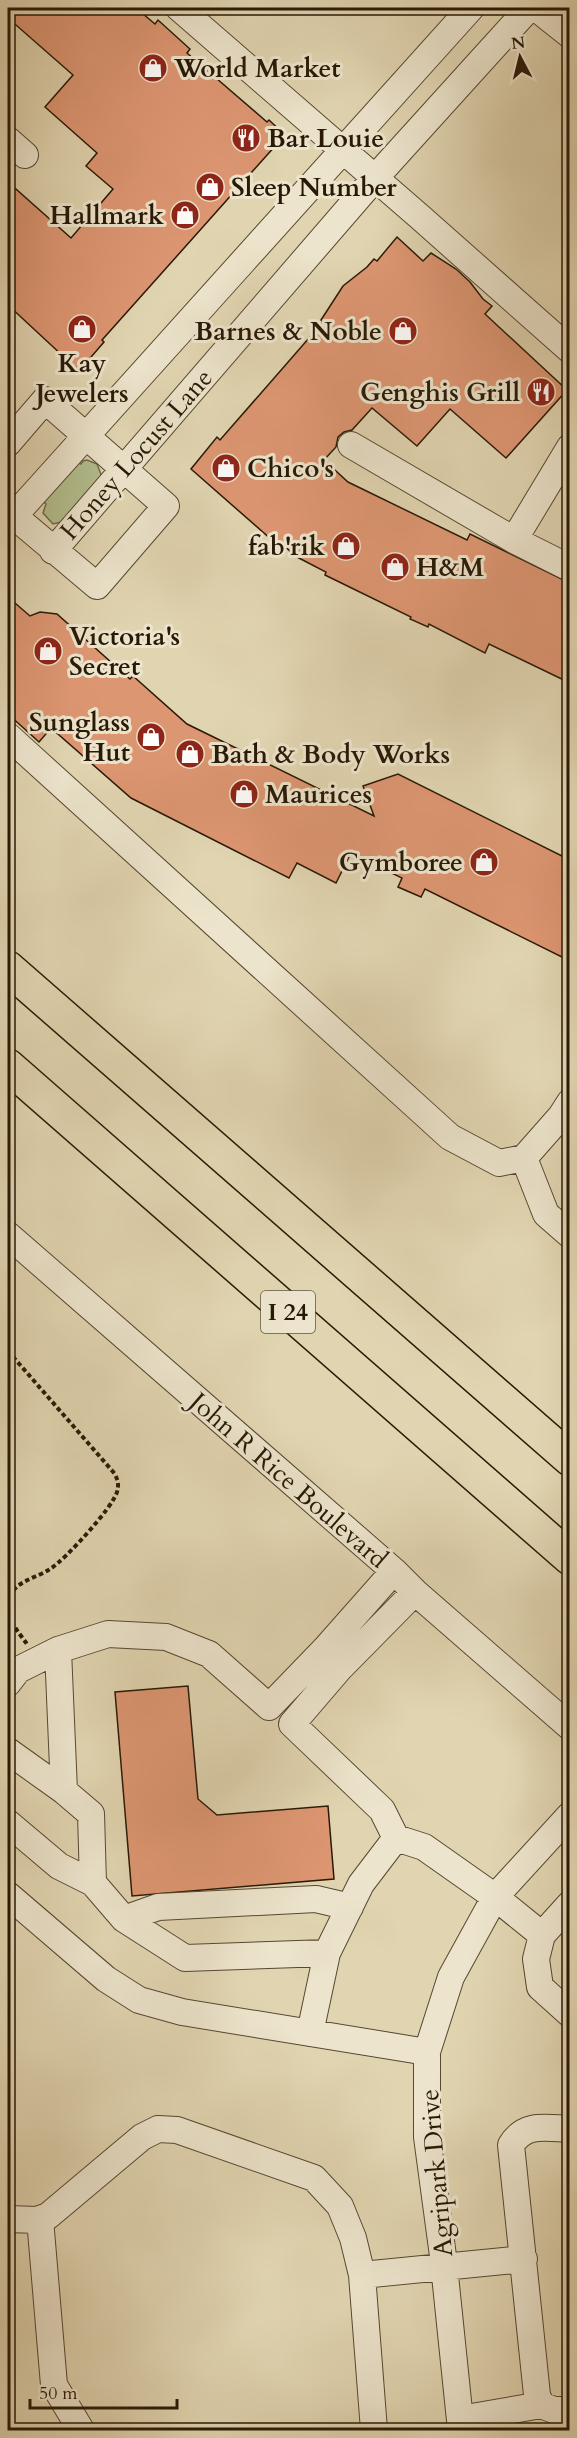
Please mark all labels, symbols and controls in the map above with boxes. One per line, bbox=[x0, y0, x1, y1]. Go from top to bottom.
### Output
north arrow bbox=[490, 27, 550, 87]
text: N bbox=[510, 31, 527, 55]
place label: World Market bbox=[173, 51, 341, 86]
shop icon: World Market bbox=[137, 52, 169, 84]
place label: Bar Louie bbox=[267, 121, 384, 156]
restaurant icon: Bar Louie bbox=[230, 122, 262, 154]
place label: Sleep Number bbox=[231, 170, 397, 205]
shop icon: Sleep Number bbox=[194, 171, 226, 203]
place label: Hallmark bbox=[50, 198, 165, 233]
shop icon: Hallmark bbox=[169, 199, 201, 231]
shop icon: Kay Jewelers bbox=[66, 313, 98, 345]
place label: Barnes & Noble bbox=[194, 314, 382, 349]
shop icon: Barnes & Noble bbox=[387, 315, 419, 347]
place label: Kay Jewelers bbox=[31, 346, 129, 411]
street label: Honey Locust Lane bbox=[52, 361, 221, 547]
place label: Genghis Grill bbox=[360, 375, 520, 410]
restaurant icon: Genghis Grill bbox=[525, 376, 557, 408]
place label: Chico's bbox=[247, 451, 334, 486]
shop icon: Chico's bbox=[210, 452, 242, 484]
place label: fab'rik bbox=[248, 529, 326, 564]
shop icon: fab'rik bbox=[330, 530, 362, 562]
place label: H&M bbox=[416, 550, 484, 585]
shop icon: H&M bbox=[379, 551, 411, 583]
place label: Victoria's Secret bbox=[69, 619, 180, 684]
shop icon: Victoria's Secret bbox=[32, 635, 64, 667]
place label: Sunglass Hut bbox=[29, 705, 130, 770]
shop icon: Sunglass Hut bbox=[135, 721, 167, 753]
place label: Bath & Body Works bbox=[211, 737, 450, 772]
shop icon: Bath & Body Works bbox=[174, 738, 206, 770]
place label: Maurices bbox=[265, 777, 372, 812]
shop icon: Maurices bbox=[228, 778, 260, 810]
place label: Gymboree bbox=[339, 845, 463, 880]
shop icon: Gymboree bbox=[468, 846, 500, 878]
road number: I 24 bbox=[261, 1291, 315, 1333]
street label: John R Rice Boulevard bbox=[179, 1382, 395, 1576]
street label: Agripark Drive bbox=[412, 2088, 461, 2258]
scale bar bbox=[30, 2372, 177, 2410]
text: 50 m bbox=[39, 2381, 78, 2406]

